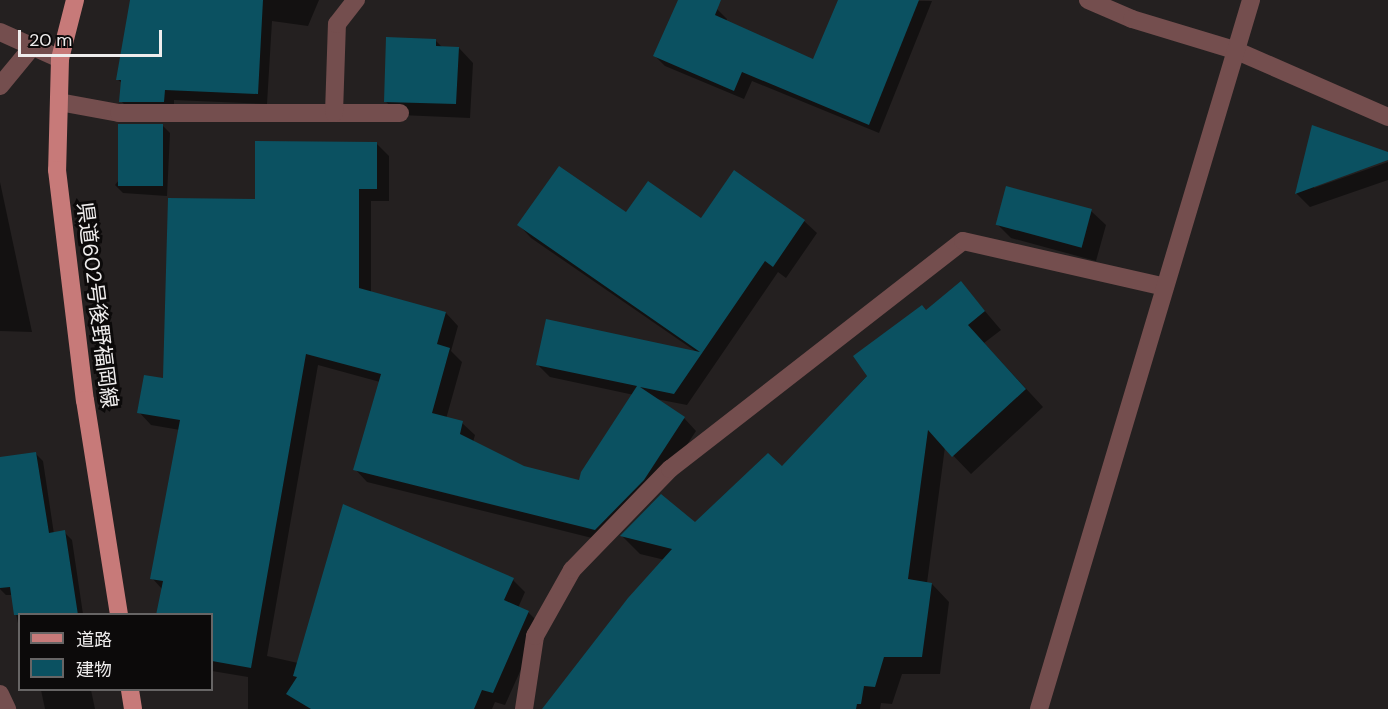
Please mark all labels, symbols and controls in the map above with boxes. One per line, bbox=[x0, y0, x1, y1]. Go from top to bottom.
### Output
scale bar bbox=[21, 18, 165, 56]
text: 20 m bbox=[29, 28, 72, 52]
street label: 県道602号後野福岡線 bbox=[72, 201, 122, 409]
legend bbox=[18, 613, 213, 691]
text: 道路 bbox=[76, 628, 112, 652]
text: 建物 bbox=[76, 658, 112, 682]

